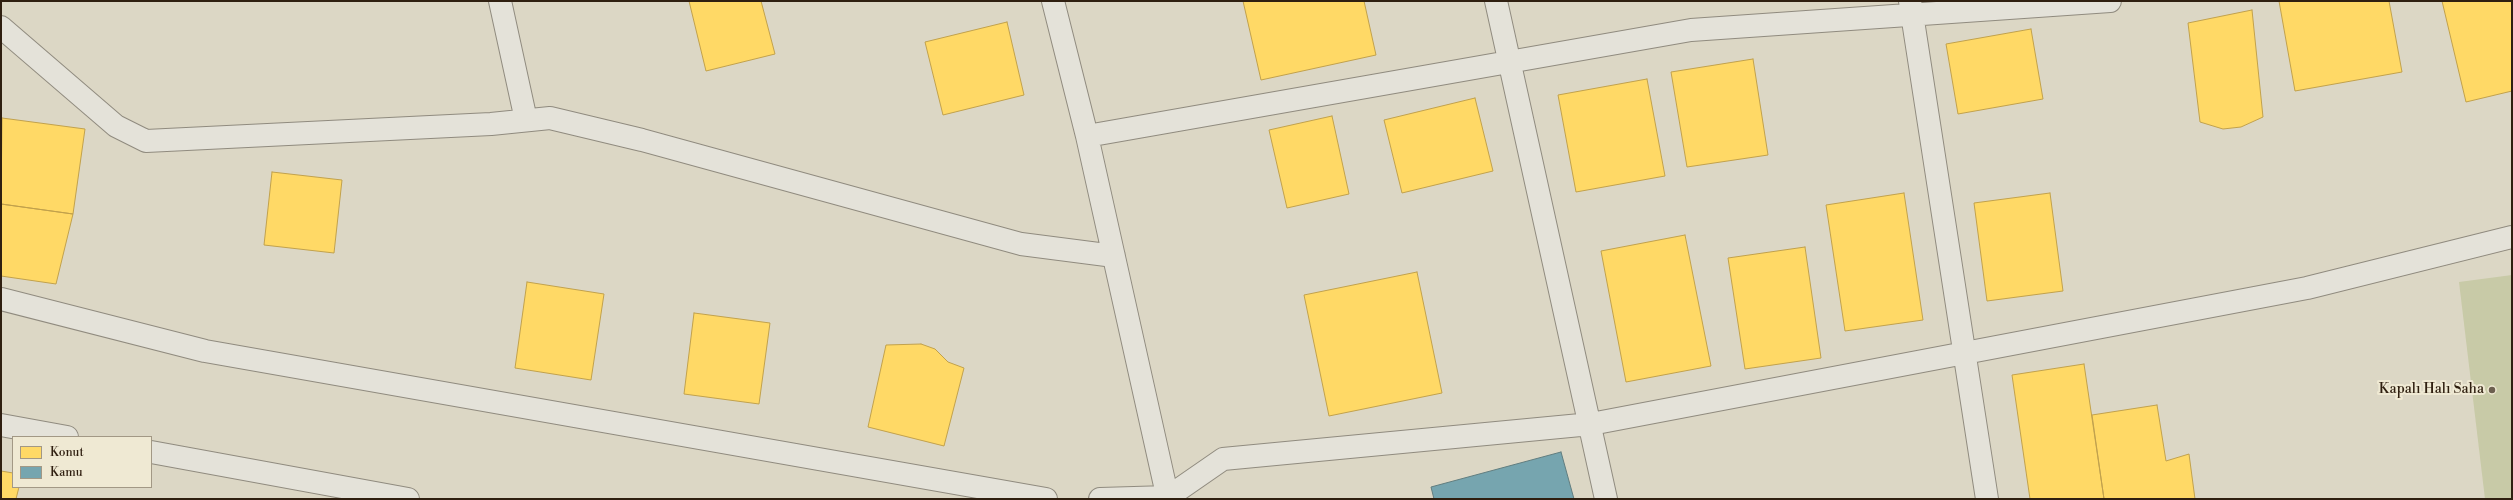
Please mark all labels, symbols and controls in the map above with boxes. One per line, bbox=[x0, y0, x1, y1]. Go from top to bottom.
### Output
place label: Kapalı Halı Saha bbox=[2379, 382, 2484, 398]
marker: Kapalı Halı Saha bbox=[2487, 385, 2497, 395]
legend bbox=[12, 436, 152, 488]
text: Konut bbox=[50, 445, 84, 460]
text: Kamu bbox=[50, 465, 83, 480]

